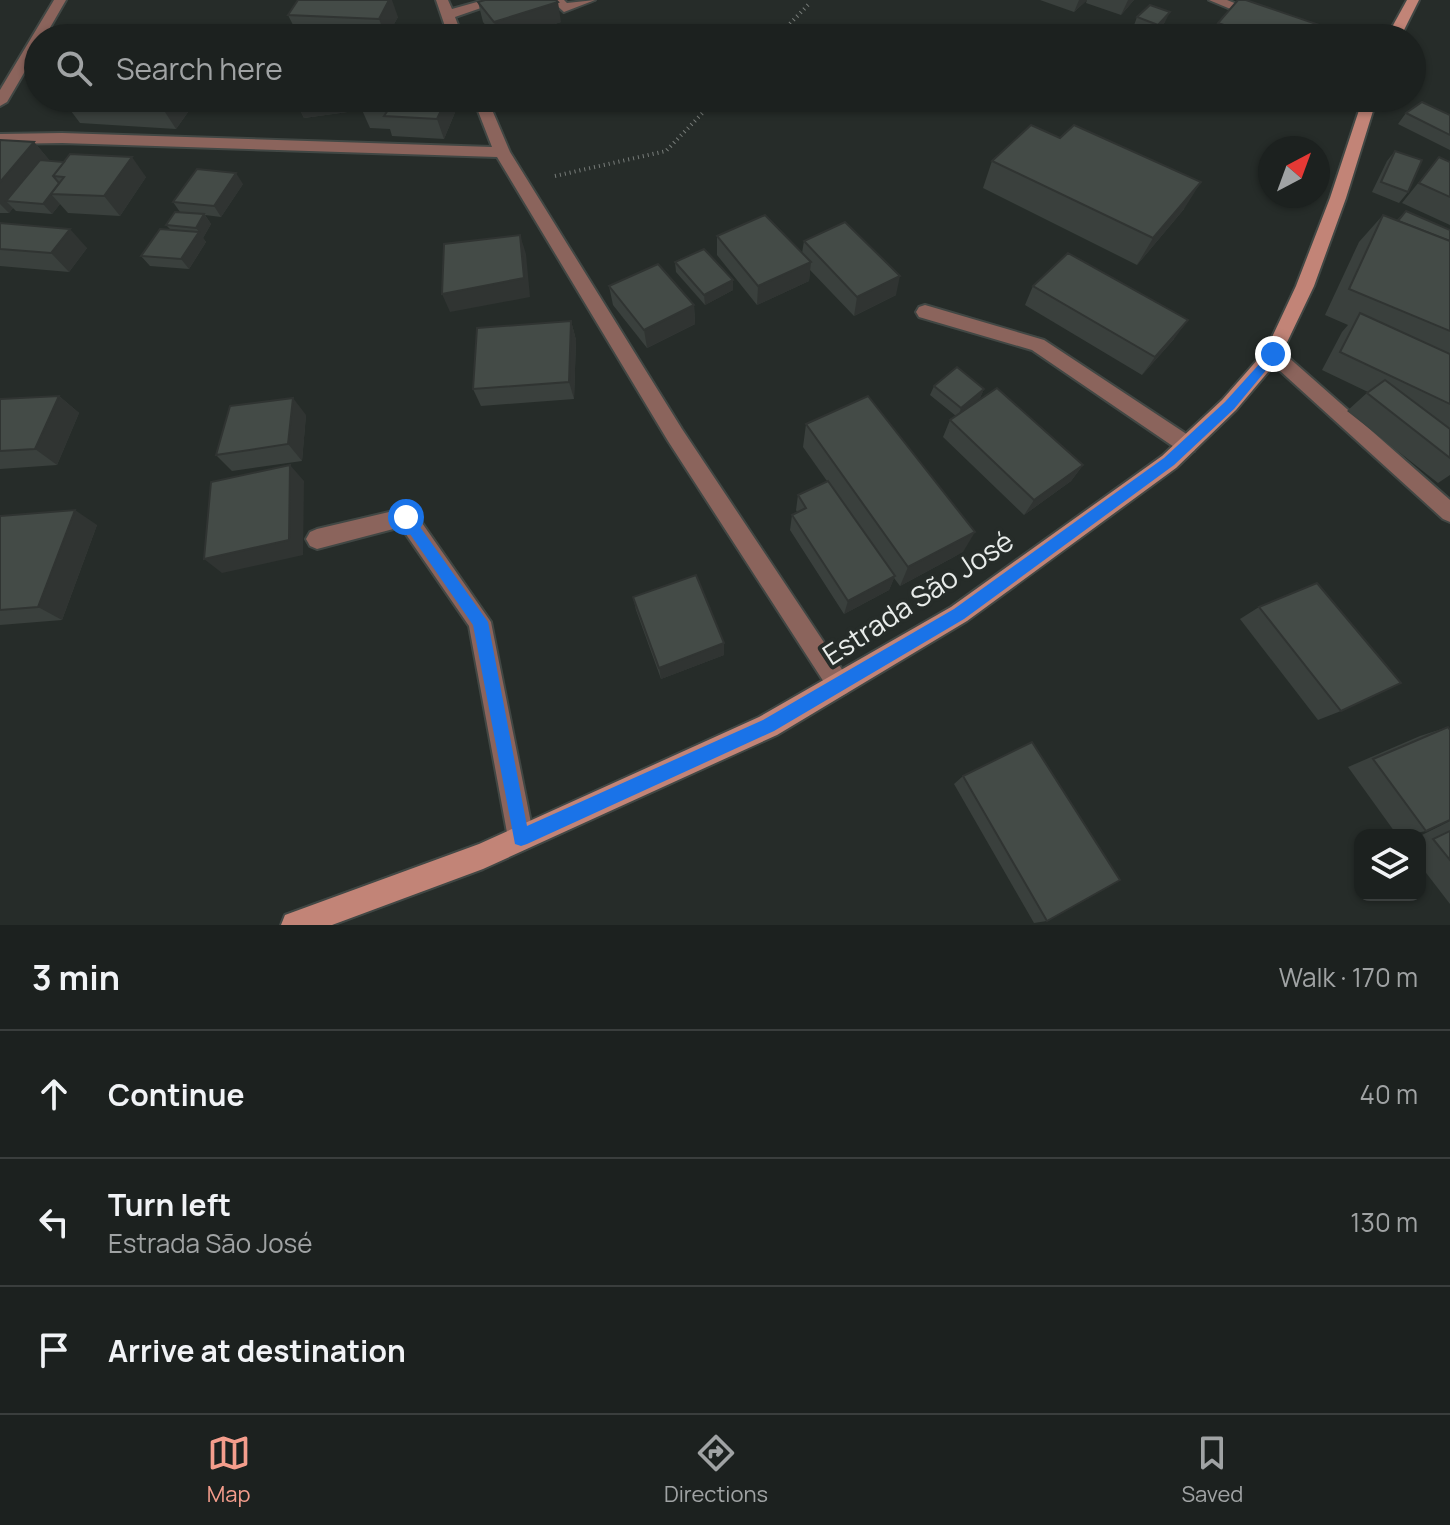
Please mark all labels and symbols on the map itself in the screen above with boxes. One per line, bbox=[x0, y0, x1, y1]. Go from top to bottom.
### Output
north arrow bbox=[1258, 136, 1330, 208]
route end bbox=[1255, 336, 1291, 372]
route start bbox=[388, 499, 424, 535]
street label: Estrada São José bbox=[815, 521, 1020, 673]

